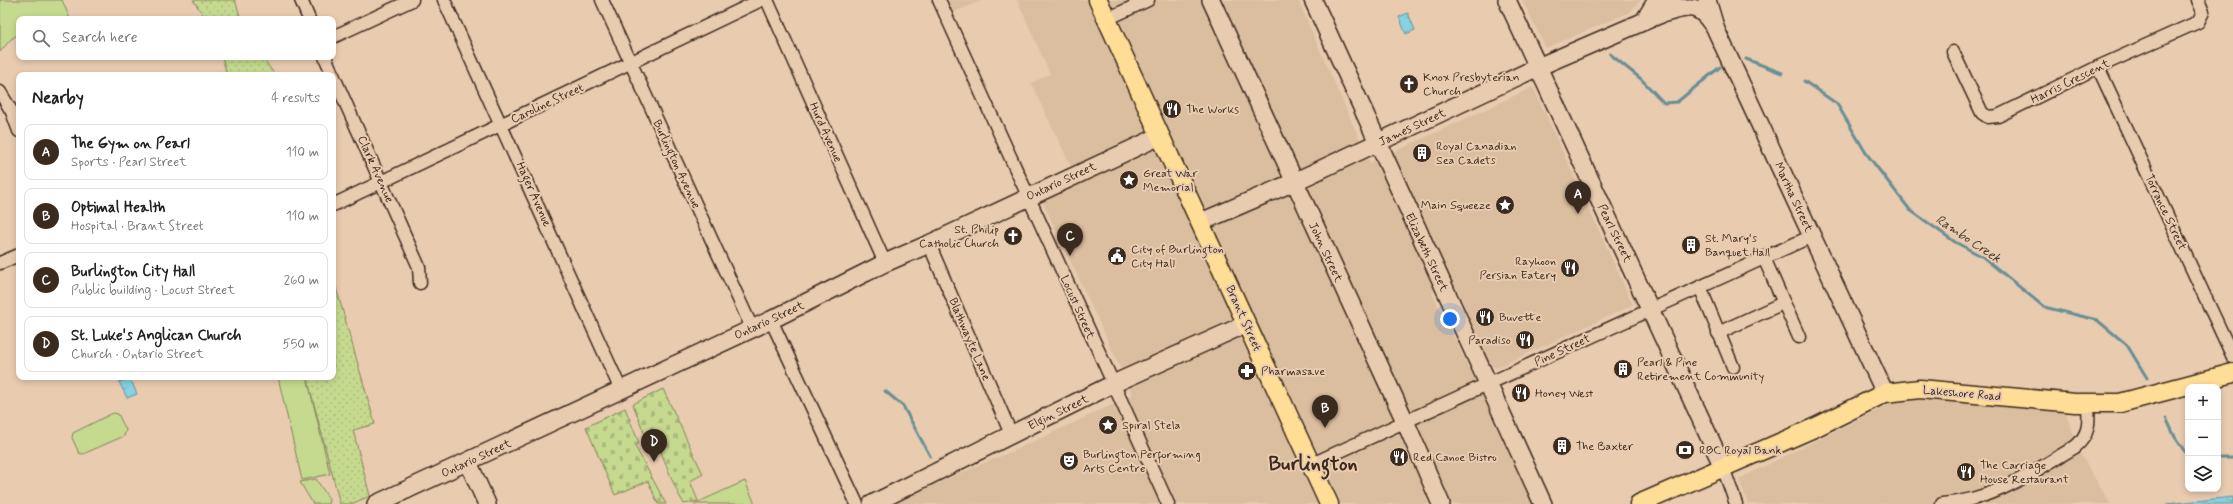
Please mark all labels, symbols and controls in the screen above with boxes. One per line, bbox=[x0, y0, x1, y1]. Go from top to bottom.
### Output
search box bbox=[16, 16, 336, 60]
icon: search bbox=[30, 27, 52, 49]
text: Search here bbox=[62, 28, 138, 48]
street label: Harris Crescent bbox=[2028, 56, 2113, 108]
place label: Knox Presbyterian Church bbox=[1423, 70, 1519, 100]
church icon: Knox Presbyterian Church bbox=[1398, 73, 1420, 95]
street label: Caroline Street bbox=[508, 80, 587, 128]
text: Nearby bbox=[32, 87, 84, 109]
text: 4 results bbox=[271, 90, 320, 107]
restaurant icon: The Works bbox=[1161, 98, 1183, 120]
street label: Hurd Avenue bbox=[805, 100, 845, 165]
place label: The Works bbox=[1186, 102, 1239, 118]
street label: James Street bbox=[1376, 105, 1449, 150]
street label: Burlington Avenue bbox=[648, 117, 704, 212]
street label: Clark Avenue bbox=[353, 133, 397, 205]
text: The Gym on Pearl bbox=[71, 134, 190, 154]
place label: Royal Canadian Sea Cadets bbox=[1436, 139, 1517, 169]
building icon: Royal Canadian Sea Cadets bbox=[1411, 142, 1433, 164]
text: A bbox=[42, 144, 50, 161]
text: 110 m bbox=[286, 144, 319, 161]
text: Sports · Pearl Street bbox=[71, 154, 187, 171]
street label: Hager Avenue bbox=[511, 159, 555, 230]
street label: Ontario Street bbox=[1024, 159, 1099, 205]
street label: Martha Street bbox=[1770, 160, 1816, 235]
place label: Great War Memorial bbox=[1143, 166, 1197, 196]
place icon: Great War Memorial bbox=[1118, 169, 1140, 191]
street label: Torrance Street bbox=[2140, 172, 2190, 253]
pin: A bbox=[1565, 181, 1591, 214]
place icon: Main Squeeze bbox=[1494, 194, 1516, 216]
text: Optimal Health bbox=[71, 198, 165, 218]
place label: Main Squeeze bbox=[1421, 198, 1491, 214]
street label: Pearl Street bbox=[1593, 202, 1635, 265]
text: B bbox=[42, 208, 50, 225]
text: 110 m bbox=[286, 208, 319, 225]
street label: Elizabeth Street bbox=[1401, 210, 1451, 295]
water label: Rambo Creek bbox=[1932, 211, 2004, 268]
text: Hospital · Brant Street bbox=[71, 218, 204, 235]
street label: John Street bbox=[1304, 220, 1346, 285]
place label: St. Philip Catholic Church bbox=[919, 222, 999, 252]
pin: C bbox=[1057, 223, 1083, 256]
church icon: St. Philip Catholic Church bbox=[1002, 225, 1024, 247]
place label: St. Mary's Banquet Hall bbox=[1705, 231, 1770, 261]
building icon: St. Mary's Banquet Hall bbox=[1680, 234, 1702, 256]
place label: City of Burlington City Hall bbox=[1131, 242, 1224, 272]
public building icon: City of Burlington City Hall bbox=[1106, 245, 1128, 267]
place label: Rayhoon Persian Eatery bbox=[1479, 254, 1556, 284]
restaurant icon: Rayhoon Persian Eatery bbox=[1559, 257, 1581, 279]
text: Burlington City Hall bbox=[71, 262, 195, 282]
text: C bbox=[41, 272, 51, 289]
text: 260 m bbox=[284, 272, 319, 289]
street label: Locust Street bbox=[1056, 273, 1098, 342]
text: Public building · Locust Street bbox=[71, 282, 235, 299]
street label: Brant Street bbox=[1221, 283, 1265, 354]
street label: Blathwayte Lane bbox=[944, 295, 994, 384]
street label: Ontario Street bbox=[732, 298, 807, 344]
restaurant icon: Buvette bbox=[1474, 306, 1496, 328]
your location bbox=[1440, 309, 1460, 329]
place label: Buvette bbox=[1499, 310, 1542, 326]
text: St. Luke's Anglican Church bbox=[71, 326, 241, 346]
restaurant icon: Paradiso bbox=[1514, 329, 1536, 351]
street label: Pine Street bbox=[1532, 331, 1593, 371]
place label: Paradiso bbox=[1468, 333, 1511, 349]
text: D bbox=[42, 336, 50, 353]
text: 550 m bbox=[283, 336, 319, 353]
text: Church · Ontario Street bbox=[71, 346, 204, 363]
place label: Pearl & Pine Retirement Community bbox=[1637, 355, 1765, 385]
building icon: Pearl & Pine Retirement Community bbox=[1612, 358, 1634, 380]
pharmacy icon: Pharmasave bbox=[1236, 360, 1258, 382]
place label: Pharmasave bbox=[1261, 364, 1325, 380]
restaurant icon: Honey West bbox=[1510, 382, 1532, 404]
street label: Lakeshore Road bbox=[1922, 383, 2002, 405]
map controls bbox=[2185, 384, 2221, 492]
button: + bbox=[2185, 384, 2221, 420]
place label: Honey West bbox=[1535, 386, 1594, 402]
street label: Elgin Street bbox=[1026, 391, 1092, 435]
pin: B bbox=[1312, 395, 1338, 428]
place icon: Spiral Stela bbox=[1097, 414, 1119, 436]
place label: Spiral Stela bbox=[1122, 418, 1181, 434]
button: − bbox=[2185, 420, 2221, 456]
pin: D bbox=[641, 429, 667, 462]
building icon: The Baxter bbox=[1551, 435, 1573, 457]
street label: Ontario Street bbox=[439, 436, 514, 482]
place label: The Baxter bbox=[1576, 439, 1634, 455]
bank icon: RBC Royal Bank bbox=[1674, 439, 1696, 461]
place label: RBC Royal Bank bbox=[1699, 443, 1782, 459]
restaurant icon: Red Canoe Bistro bbox=[1388, 446, 1410, 468]
place label: Burlington Performing Arts Centre bbox=[1083, 447, 1201, 477]
theatre icon: Burlington Performing Arts Centre bbox=[1058, 450, 1080, 472]
place label: Red Canoe Bistro bbox=[1413, 450, 1497, 466]
district label: Burlington bbox=[1268, 451, 1358, 480]
button: layers bbox=[2185, 456, 2221, 492]
place label: The Carriage House Restaurant bbox=[1980, 458, 2069, 488]
restaurant icon: The Carriage House Restaurant bbox=[1955, 461, 1977, 483]

